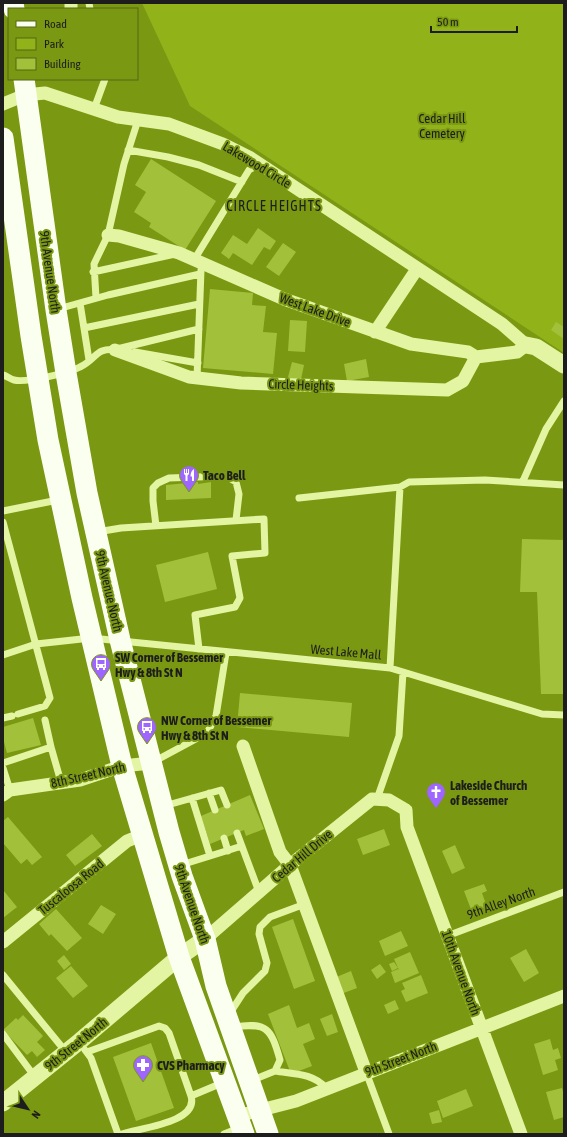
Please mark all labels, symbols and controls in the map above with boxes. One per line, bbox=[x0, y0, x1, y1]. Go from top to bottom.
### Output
legend bbox=[8, 8, 138, 80]
scale bar bbox=[431, 8, 517, 34]
text: 50 m bbox=[437, 15, 459, 29]
text: Road bbox=[44, 17, 67, 31]
text: Park bbox=[44, 37, 65, 51]
text: Building bbox=[44, 57, 82, 71]
park label: Cedar Hill Cemetery bbox=[419, 111, 466, 141]
street label: Lakewood Circle bbox=[220, 139, 294, 191]
district label: CIRCLE HEIGHTS bbox=[226, 198, 322, 214]
street label: 9th Avenue North bbox=[37, 230, 63, 314]
street label: West Lake Drive bbox=[277, 290, 353, 330]
street label: Circle Heights bbox=[268, 376, 334, 394]
restaurant icon: Taco Bell bbox=[178, 464, 200, 492]
place label: Taco Bell bbox=[203, 468, 246, 483]
street label: 9th Avenue North bbox=[92, 549, 126, 633]
street label: West Lake Mall bbox=[310, 641, 383, 663]
place label: SW Corner of Bessemer Hwy & 8th St N bbox=[115, 650, 224, 680]
bus stop icon: SW Corner of Bessemer Hwy & 8th St N bbox=[90, 653, 112, 681]
place label: NW Corner of Bessemer Hwy & 8th St N bbox=[161, 713, 272, 743]
bus stop icon: NW Corner of Bessemer Hwy & 8th St N bbox=[136, 716, 158, 744]
street label: 8th Street North bbox=[49, 759, 127, 791]
place label: Lakeside Church of Bessemer bbox=[450, 778, 527, 808]
church icon: Lakeside Church of Bessemer bbox=[425, 781, 447, 809]
street label: Cedar Hill Drive bbox=[269, 826, 335, 886]
street label: Tuscaloosa Road bbox=[35, 856, 107, 918]
street label: 9th Avenue North bbox=[171, 862, 213, 946]
street label: 9th Alley North bbox=[465, 884, 537, 922]
street label: 10th Avenue North bbox=[439, 928, 483, 1018]
street label: 9th Street North bbox=[42, 1014, 110, 1074]
street label: 9th Street North bbox=[363, 1038, 439, 1080]
pharmacy icon: CVS Pharmacy bbox=[132, 1054, 154, 1082]
place label: CVS Pharmacy bbox=[157, 1058, 225, 1073]
north arrow bbox=[8, 1089, 48, 1129]
text: N bbox=[29, 1109, 43, 1121]

